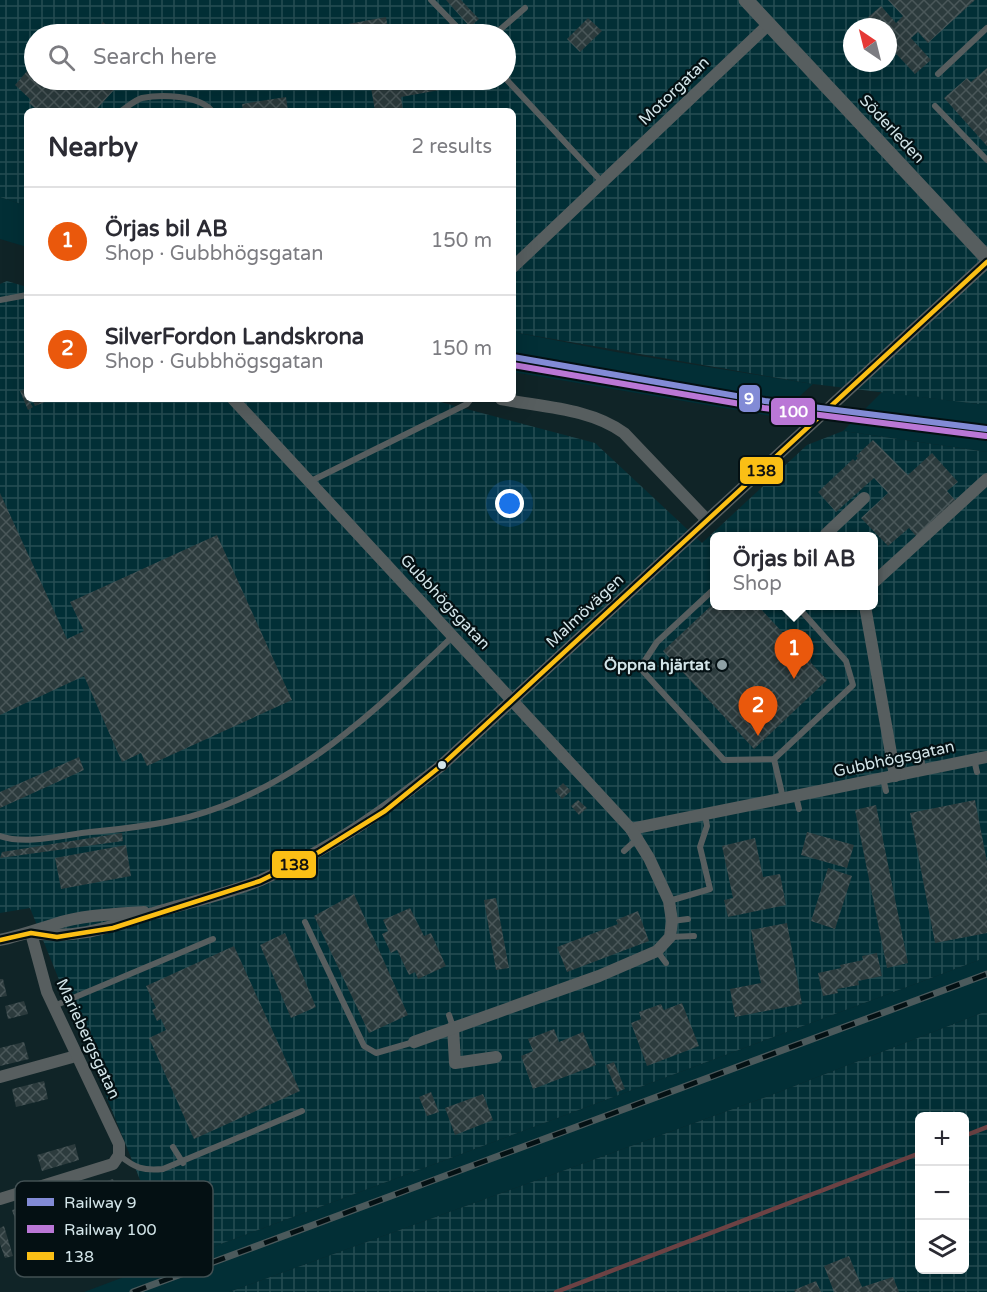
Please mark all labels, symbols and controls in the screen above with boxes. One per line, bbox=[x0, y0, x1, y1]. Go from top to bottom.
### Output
north arrow bbox=[843, 18, 897, 72]
search box bbox=[24, 24, 516, 90]
icon: search bbox=[45, 41, 78, 74]
text: Search here bbox=[93, 44, 217, 70]
street label: Motorgatan bbox=[635, 52, 713, 130]
street label: Söderleden bbox=[855, 90, 929, 168]
text: Nearby bbox=[48, 132, 138, 163]
text: 2 results bbox=[412, 135, 492, 159]
text: Örjas bil AB bbox=[105, 216, 228, 242]
text: 1 bbox=[61, 229, 74, 253]
text: 150 m bbox=[431, 229, 492, 253]
text: Shop · Gubbhögsgatan bbox=[105, 242, 324, 266]
text: SilverFordon Landskrona bbox=[105, 324, 364, 350]
text: 2 bbox=[61, 337, 74, 361]
text: 150 m bbox=[431, 337, 492, 361]
text: Shop · Gubbhögsgatan bbox=[105, 350, 324, 374]
line badge: 9 bbox=[738, 384, 761, 413]
text: 9 bbox=[744, 389, 754, 409]
line badge: 100 bbox=[770, 397, 816, 426]
text: 100 bbox=[778, 402, 808, 422]
line badge: 138 bbox=[739, 456, 784, 485]
text: 138 bbox=[746, 461, 776, 481]
your location bbox=[495, 489, 524, 518]
popup bbox=[710, 532, 878, 610]
text: Örjas bil AB bbox=[733, 546, 855, 572]
street label: Gubbhögsgatan bbox=[396, 550, 494, 654]
street label: Malmövägen bbox=[542, 570, 628, 652]
text: Shop bbox=[733, 572, 782, 596]
pin: 1 bbox=[774, 630, 814, 679]
place label: Öppna hjärtat bbox=[604, 655, 711, 675]
marker: Öppna hjärtat bbox=[715, 658, 729, 672]
pin: 2 bbox=[738, 686, 777, 736]
street label: Gubbhögsgatan bbox=[832, 736, 956, 782]
unlabelled marker bbox=[436, 759, 448, 771]
line badge: 138 bbox=[271, 850, 317, 879]
text: 138 bbox=[279, 855, 309, 875]
street label: Mariebergsgatan bbox=[51, 976, 125, 1102]
map controls bbox=[915, 1112, 969, 1274]
button: + bbox=[915, 1112, 969, 1166]
button: − bbox=[915, 1166, 969, 1220]
legend bbox=[15, 1181, 213, 1277]
text: Railway 9 bbox=[64, 1193, 137, 1213]
text: Railway 100 bbox=[64, 1220, 157, 1240]
button: layers bbox=[915, 1220, 969, 1274]
text: 138 bbox=[64, 1247, 94, 1267]

